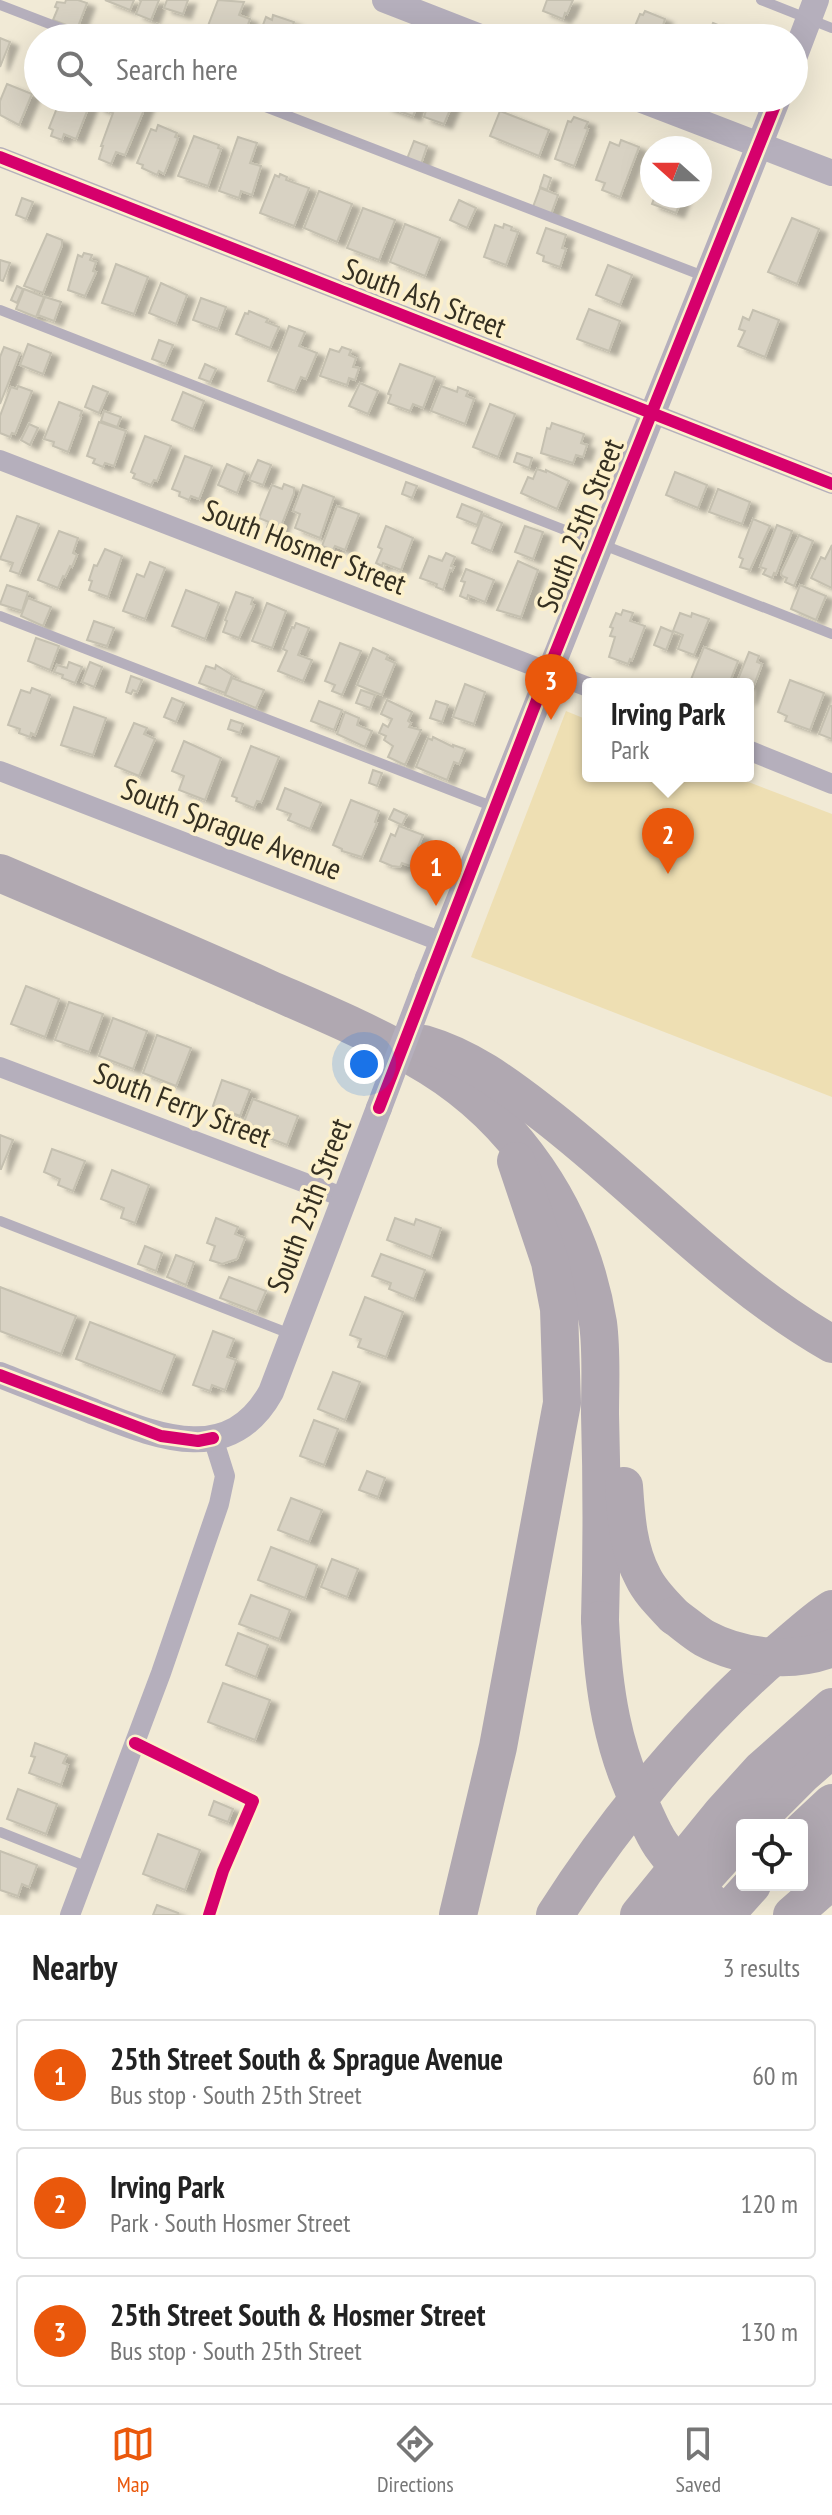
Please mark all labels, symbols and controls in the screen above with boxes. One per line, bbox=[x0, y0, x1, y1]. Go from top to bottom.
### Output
search box bbox=[24, 24, 808, 112]
icon: search bbox=[52, 46, 96, 90]
text: Search here bbox=[116, 49, 238, 88]
north arrow bbox=[640, 136, 712, 208]
street label: South Ash Street bbox=[338, 248, 513, 346]
street label: South 25th Street bbox=[527, 432, 632, 617]
street label: South Hosmer Street bbox=[198, 489, 413, 603]
pin: 3 bbox=[525, 654, 577, 720]
popup bbox=[582, 678, 754, 782]
text: Irving Park bbox=[611, 694, 725, 733]
text: Park bbox=[611, 733, 649, 766]
street label: South Sprague Avenue bbox=[116, 768, 348, 888]
pin: 2 bbox=[642, 808, 694, 874]
pin: 1 bbox=[410, 840, 462, 906]
your location bbox=[344, 1044, 384, 1084]
street label: South Ferry Street bbox=[89, 1052, 278, 1156]
street label: South 25th Street bbox=[257, 1112, 359, 1298]
map controls bbox=[736, 1819, 808, 1891]
button: locate bbox=[736, 1819, 808, 1891]
text: Nearby bbox=[32, 1945, 117, 1989]
text: 3 results bbox=[723, 1951, 800, 1984]
text: 25th Street South & Sprague Avenue bbox=[110, 2039, 503, 2078]
text: 1 bbox=[54, 2059, 66, 2092]
text: 60 m bbox=[752, 2059, 798, 2092]
text: Bus stop · South 25th Street bbox=[110, 2078, 362, 2111]
text: Irving Park bbox=[110, 2167, 225, 2206]
text: 2 bbox=[54, 2187, 66, 2220]
text: 120 m bbox=[740, 2187, 798, 2220]
text: Park · South Hosmer Street bbox=[110, 2206, 350, 2239]
text: 25th Street South & Hosmer Street bbox=[110, 2295, 485, 2334]
text: 3 bbox=[54, 2315, 66, 2348]
text: 130 m bbox=[740, 2315, 798, 2348]
text: Bus stop · South 25th Street bbox=[110, 2334, 362, 2367]
tab: Map bbox=[111, 2422, 155, 2498]
tab: Directions bbox=[377, 2422, 454, 2498]
tab: Saved bbox=[676, 2422, 721, 2498]

